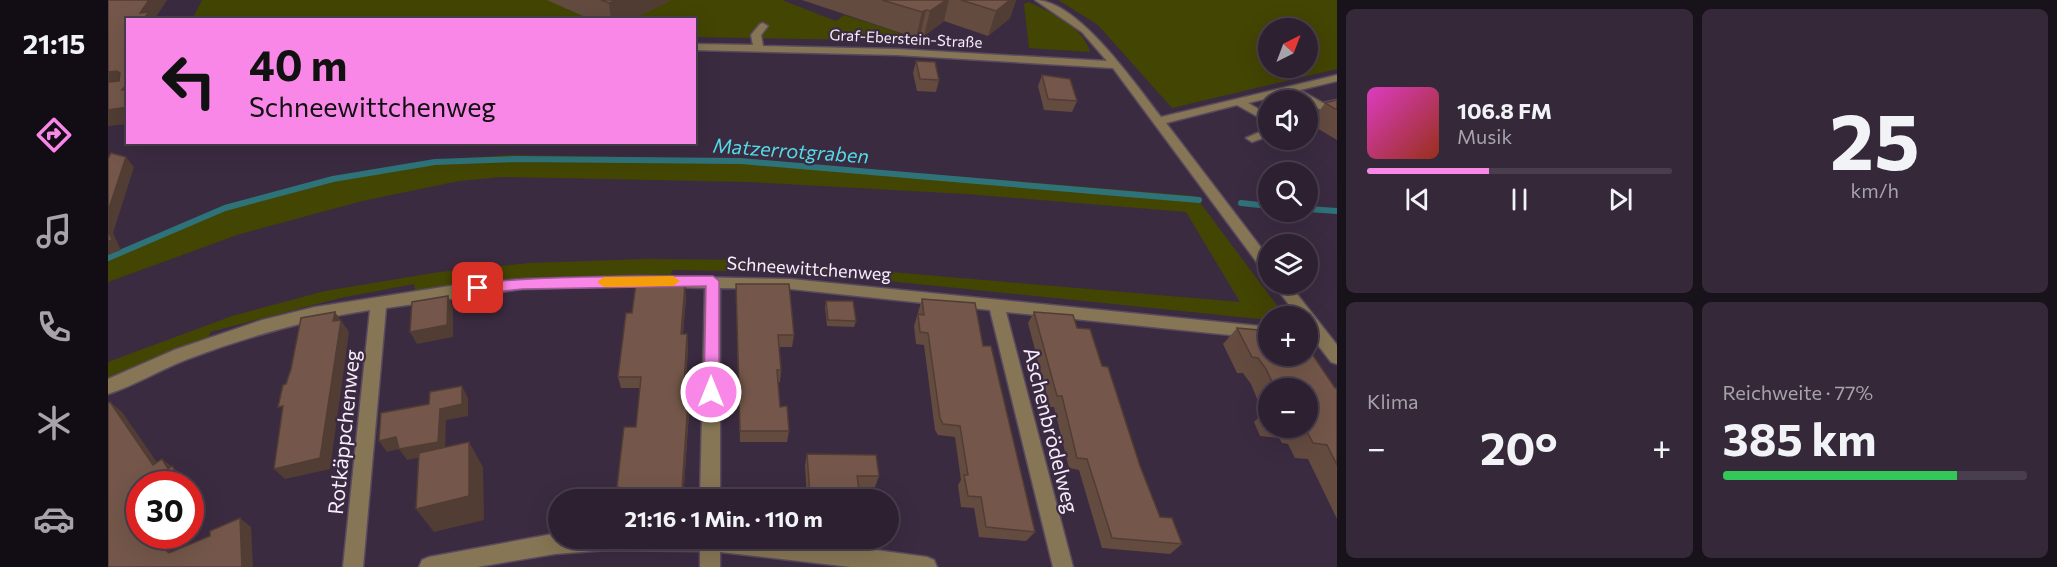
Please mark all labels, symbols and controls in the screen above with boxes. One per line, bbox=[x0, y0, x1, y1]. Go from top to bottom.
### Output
north arrow bbox=[1258, 18, 1318, 78]
map controls bbox=[1258, 18, 1318, 438]
street label: Graf-Eberstein-Straße bbox=[829, 25, 983, 51]
text: 21:15 bbox=[23, 27, 85, 60]
text: 40 m bbox=[249, 38, 347, 90]
icon: left bbox=[150, 42, 228, 120]
text: Schneewittchenweg bbox=[249, 90, 496, 123]
button: sound bbox=[1258, 90, 1318, 150]
text: 25 bbox=[1830, 91, 1920, 186]
text: 106.8 FM bbox=[1457, 97, 1552, 124]
icon: directions bbox=[33, 114, 75, 156]
text: Musik bbox=[1457, 124, 1512, 148]
water label: Matzerrotgraben bbox=[712, 133, 870, 167]
button: search bbox=[1258, 162, 1318, 222]
text: km/h bbox=[1850, 178, 1899, 202]
icon: previous bbox=[1401, 183, 1434, 216]
icon: pause bbox=[1503, 183, 1536, 216]
icon: next bbox=[1604, 183, 1637, 216]
icon: music bbox=[33, 210, 75, 252]
button: layers bbox=[1258, 234, 1318, 294]
street label: Schneewittchenweg bbox=[726, 251, 892, 285]
pin bbox=[452, 262, 503, 313]
icon: arrive bbox=[461, 271, 494, 304]
icon: phone bbox=[33, 306, 75, 348]
button: + bbox=[1258, 306, 1318, 366]
street label: Aschenbrödelweg bbox=[1019, 344, 1085, 516]
street label: Rotkäppchenweg bbox=[322, 348, 364, 516]
position arrow bbox=[679, 360, 743, 424]
button: − bbox=[1258, 378, 1318, 438]
text: Reichweite · 77% bbox=[1723, 380, 1873, 404]
text: Klima bbox=[1367, 389, 1419, 413]
icon: climate bbox=[33, 402, 75, 444]
text: 385 km bbox=[1723, 410, 1876, 465]
text: 20° bbox=[1480, 419, 1558, 474]
text: − bbox=[1367, 426, 1386, 467]
text: + bbox=[1652, 426, 1672, 467]
speed limit sign: 30 bbox=[126, 471, 204, 549]
icon: car bbox=[33, 498, 75, 540]
text: 21:16 · 1 Min. · 110 m bbox=[624, 505, 823, 532]

